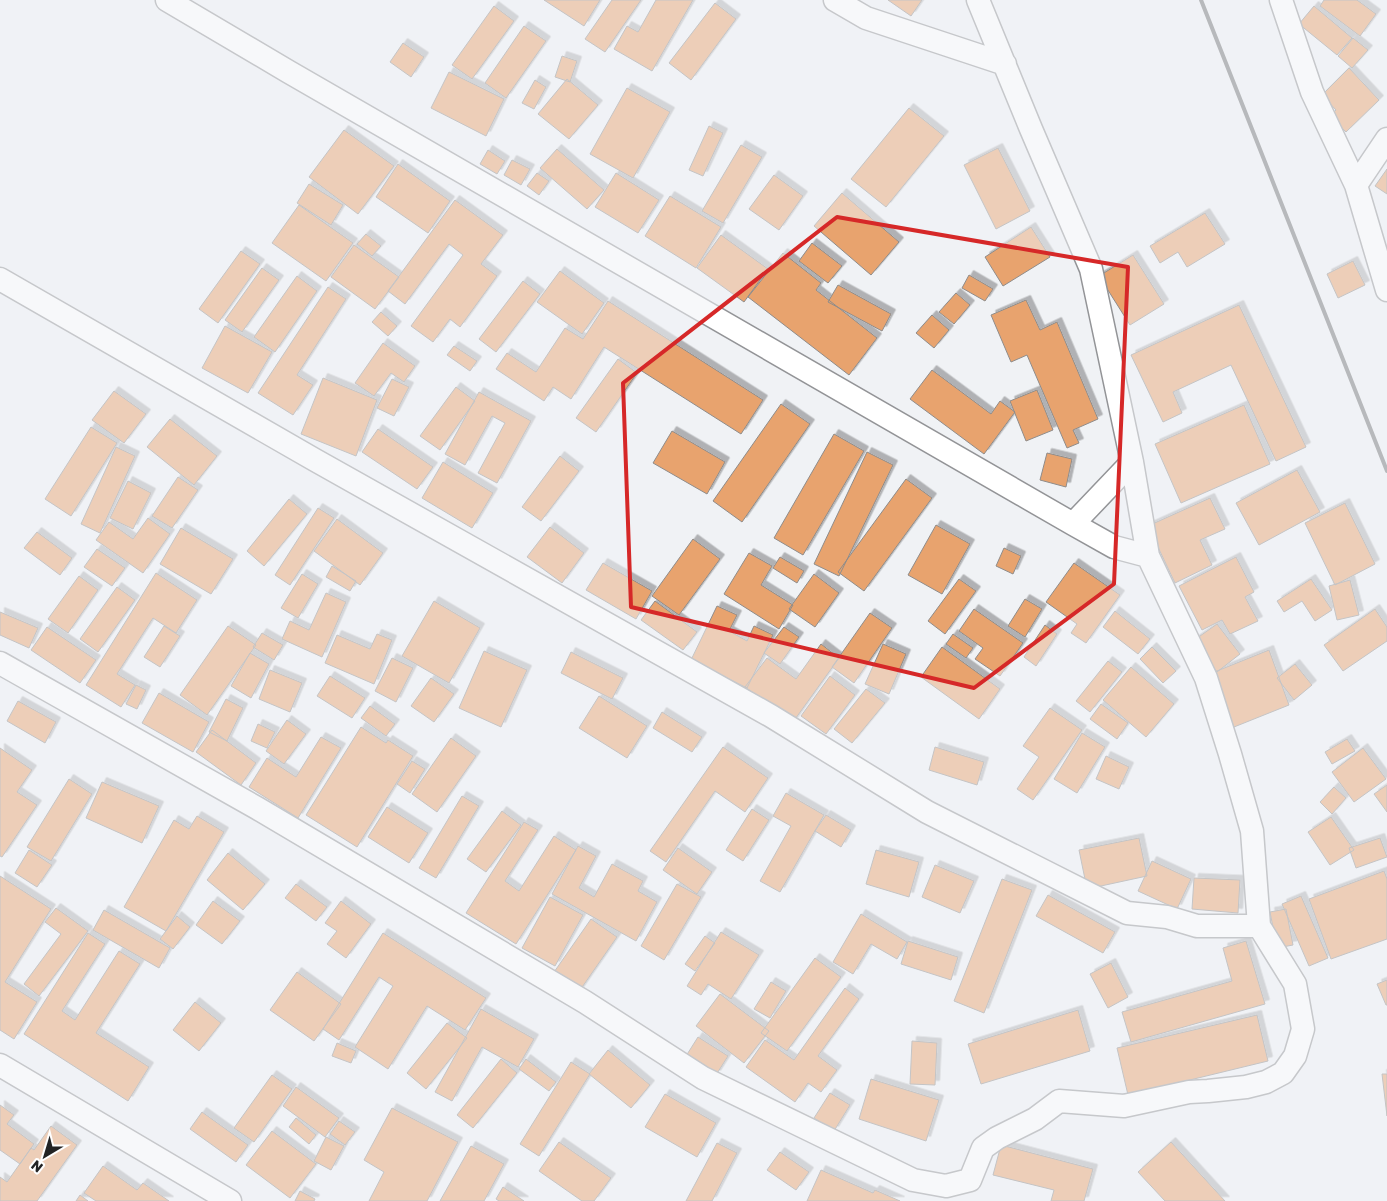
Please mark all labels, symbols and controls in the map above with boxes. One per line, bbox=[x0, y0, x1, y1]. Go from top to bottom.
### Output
north arrow bbox=[20, 1131, 70, 1181]
text: N bbox=[28, 1156, 47, 1176]

